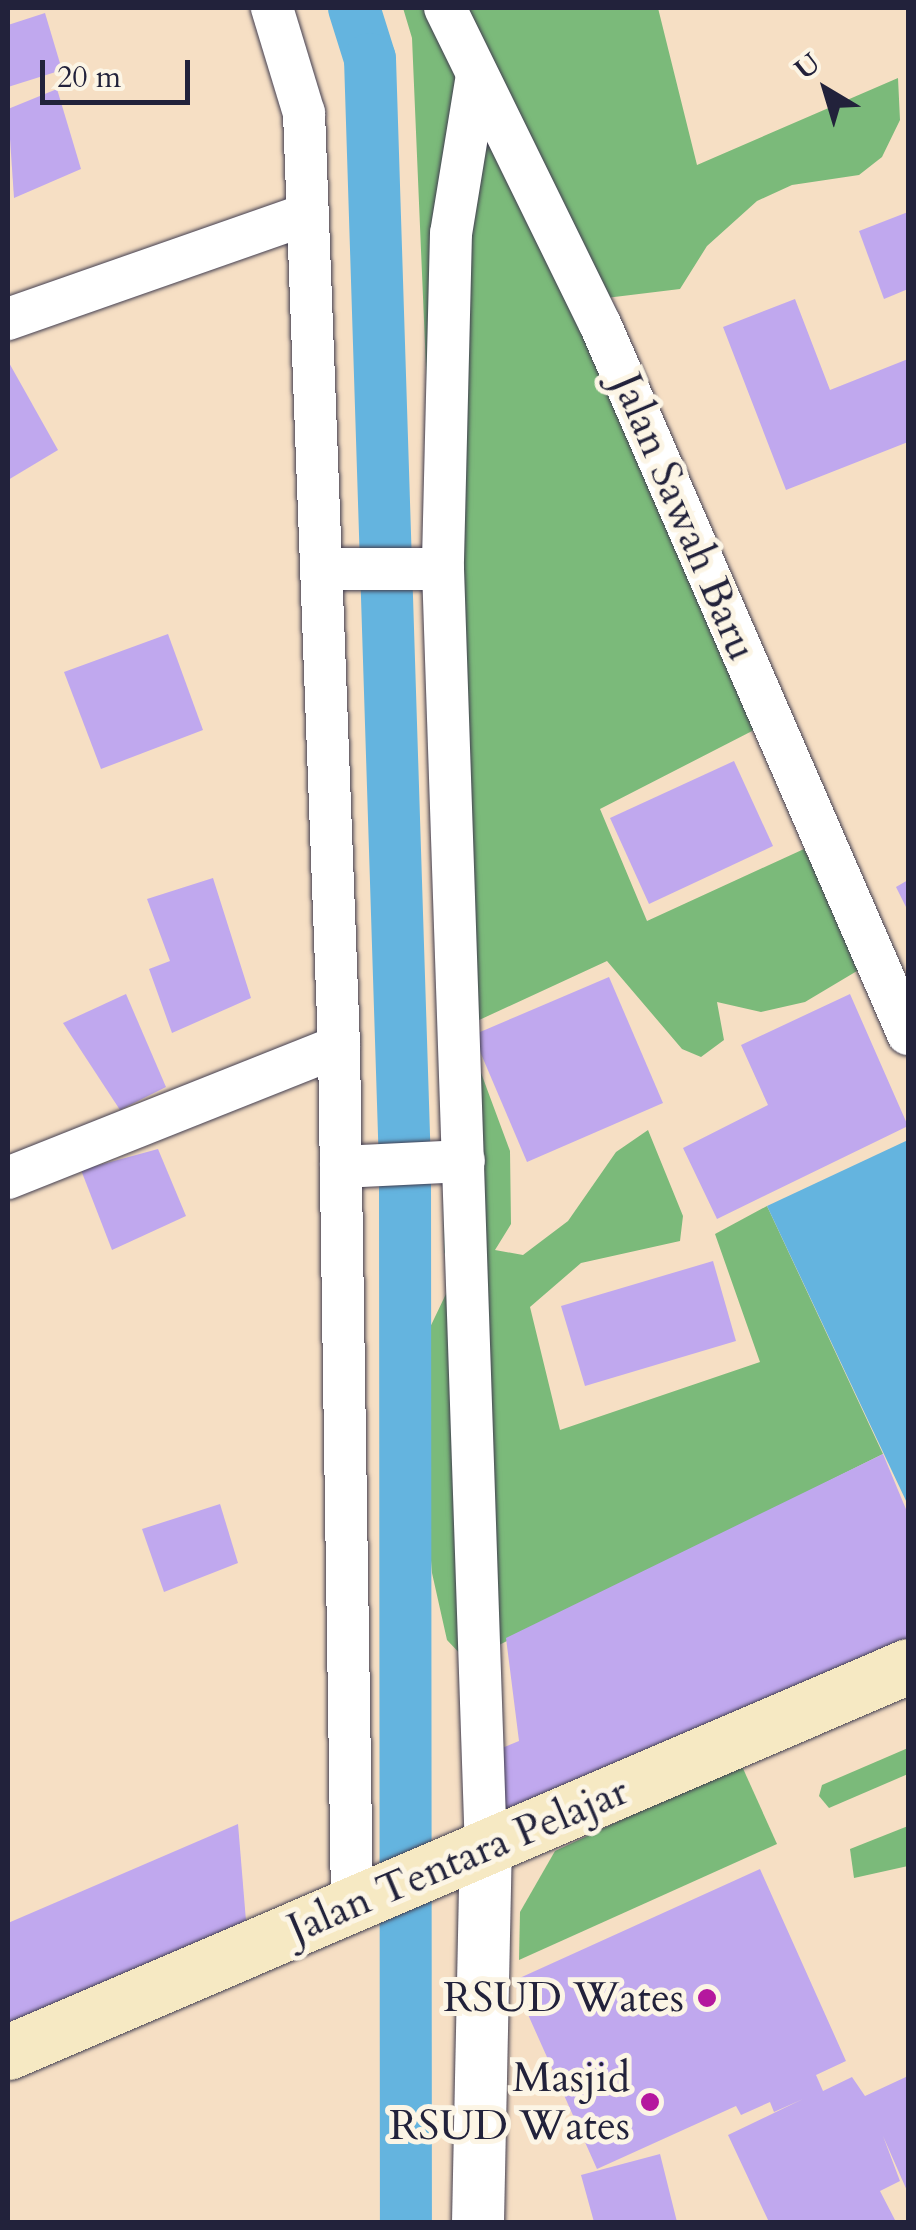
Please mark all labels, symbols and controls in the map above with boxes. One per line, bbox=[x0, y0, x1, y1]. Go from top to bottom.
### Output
scale bar bbox=[45, 40, 195, 102]
north arrow bbox=[776, 40, 876, 140]
text: U bbox=[787, 44, 828, 88]
text: 20 m bbox=[57, 57, 121, 98]
street label: Jalan Sawah Baru bbox=[601, 366, 767, 668]
street label: Jalan Tentara Pelajar bbox=[280, 1766, 636, 1954]
place label: RSUD Wates bbox=[443, 1973, 684, 2023]
marker: RSUD Wates bbox=[694, 1985, 720, 2011]
place label: Masjid RSUD Wates bbox=[389, 2053, 630, 2152]
marker: Masjid RSUD Wates bbox=[639, 2091, 661, 2113]

